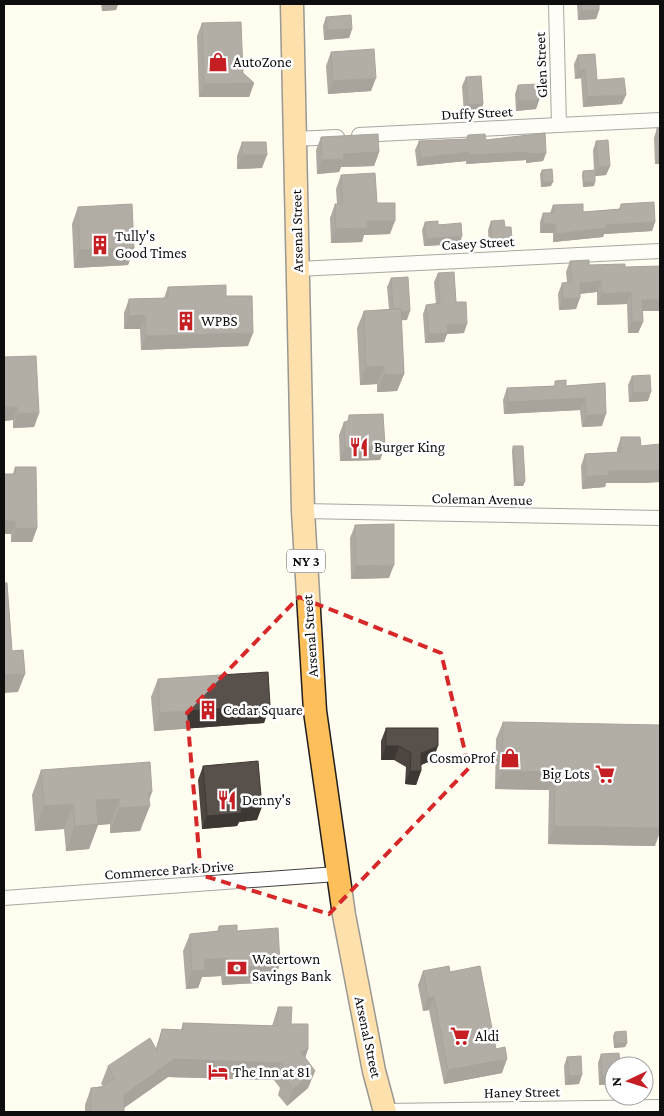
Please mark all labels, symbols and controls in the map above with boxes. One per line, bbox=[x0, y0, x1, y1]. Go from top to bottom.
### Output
street label: Glen Street bbox=[532, 31, 550, 98]
shop icon: AutoZone bbox=[207, 51, 229, 73]
place label: AutoZone bbox=[233, 54, 292, 70]
street label: Duffy Street bbox=[441, 103, 514, 124]
street label: Arsenal Street bbox=[288, 188, 306, 273]
place label: Tully's Good Times bbox=[115, 228, 187, 261]
street label: Casey Street bbox=[441, 233, 516, 254]
building icon: Tully's Good Times bbox=[89, 234, 111, 256]
building icon: WPBS bbox=[175, 310, 197, 332]
place label: WPBS bbox=[201, 313, 238, 329]
restaurant icon: Burger King bbox=[348, 436, 370, 458]
place label: Burger King bbox=[374, 439, 445, 456]
street label: Coleman Avenue bbox=[431, 490, 533, 508]
road number: NY 3 bbox=[287, 550, 325, 572]
street label: Arsenal Street bbox=[299, 593, 321, 678]
building icon: Cedar Square bbox=[197, 699, 219, 721]
place label: Cedar Square bbox=[223, 702, 303, 719]
shop icon: CosmoProf bbox=[499, 747, 521, 769]
place label: CosmoProf bbox=[429, 750, 497, 766]
supermarket icon: Big Lots bbox=[594, 763, 616, 785]
place label: Big Lots bbox=[542, 766, 590, 783]
restaurant icon: Denny's bbox=[216, 789, 238, 811]
place label: Denny's bbox=[242, 792, 291, 809]
street label: Commerce Park Drive bbox=[104, 857, 235, 882]
place label: Watertown Savings Bank bbox=[252, 951, 332, 985]
bank icon: Watertown Savings Bank bbox=[226, 957, 248, 979]
street label: Arsenal Street bbox=[352, 995, 385, 1080]
supermarket icon: Aldi bbox=[449, 1025, 471, 1047]
place label: Aldi bbox=[475, 1028, 499, 1044]
north arrow bbox=[604, 1056, 654, 1106]
hotel icon: The Inn at 81 bbox=[207, 1061, 229, 1083]
place label: The Inn at 81 bbox=[233, 1064, 310, 1080]
text: N bbox=[608, 1076, 624, 1087]
street label: Haney Street bbox=[484, 1083, 561, 1102]

